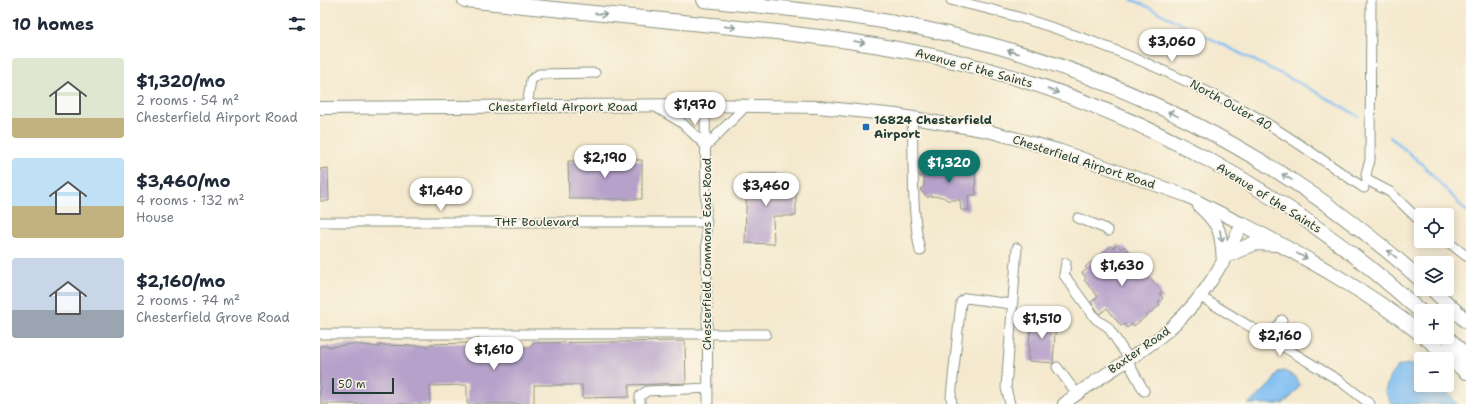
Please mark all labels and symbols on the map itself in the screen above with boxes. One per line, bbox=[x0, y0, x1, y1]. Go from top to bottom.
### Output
one-way arrow bbox=[594, 10, 607, 18]
one-way arrow bbox=[723, 23, 736, 31]
pin: $3,060 bbox=[1139, 29, 1205, 63]
one-way arrow bbox=[852, 38, 865, 46]
street label: Avenue of the Saints bbox=[914, 45, 1035, 91]
one-way arrow bbox=[1007, 48, 1020, 55]
street label: North Outer 40 bbox=[1187, 76, 1275, 134]
one-way arrow bbox=[1046, 88, 1059, 95]
pin: $1,970 bbox=[662, 92, 728, 126]
street label: Chesterfield Airport Road bbox=[488, 99, 638, 115]
one-way arrow bbox=[1167, 110, 1179, 117]
place label: 16824 Chesterfield Airport bbox=[874, 112, 992, 142]
marker: 16824 Chesterfield Airport bbox=[861, 122, 871, 132]
street label: Chesterfield Airport Road bbox=[1011, 131, 1158, 193]
pin: $2,190 bbox=[572, 145, 638, 179]
pin: $1,320 bbox=[916, 150, 982, 184]
street label: Chesterfield Commons East Road bbox=[699, 157, 715, 350]
street label: Avenue of the Saints bbox=[1213, 159, 1325, 237]
pin: $3,460 bbox=[733, 173, 799, 207]
one-way arrow bbox=[1281, 173, 1292, 182]
pin: $1,640 bbox=[408, 178, 474, 212]
street label: THF Boulevard bbox=[495, 214, 580, 230]
one-way arrow bbox=[1217, 229, 1225, 242]
one-way arrow bbox=[1386, 250, 1397, 258]
one-way arrow bbox=[1295, 252, 1307, 260]
pin: $1,630 bbox=[1089, 253, 1155, 287]
pin: $1,510 bbox=[1009, 306, 1075, 340]
street label: Baxter Road bbox=[1105, 323, 1173, 377]
pin: $2,160 bbox=[1247, 323, 1313, 357]
pin: $1,610 bbox=[461, 337, 527, 371]
scale bar bbox=[332, 376, 394, 395]

